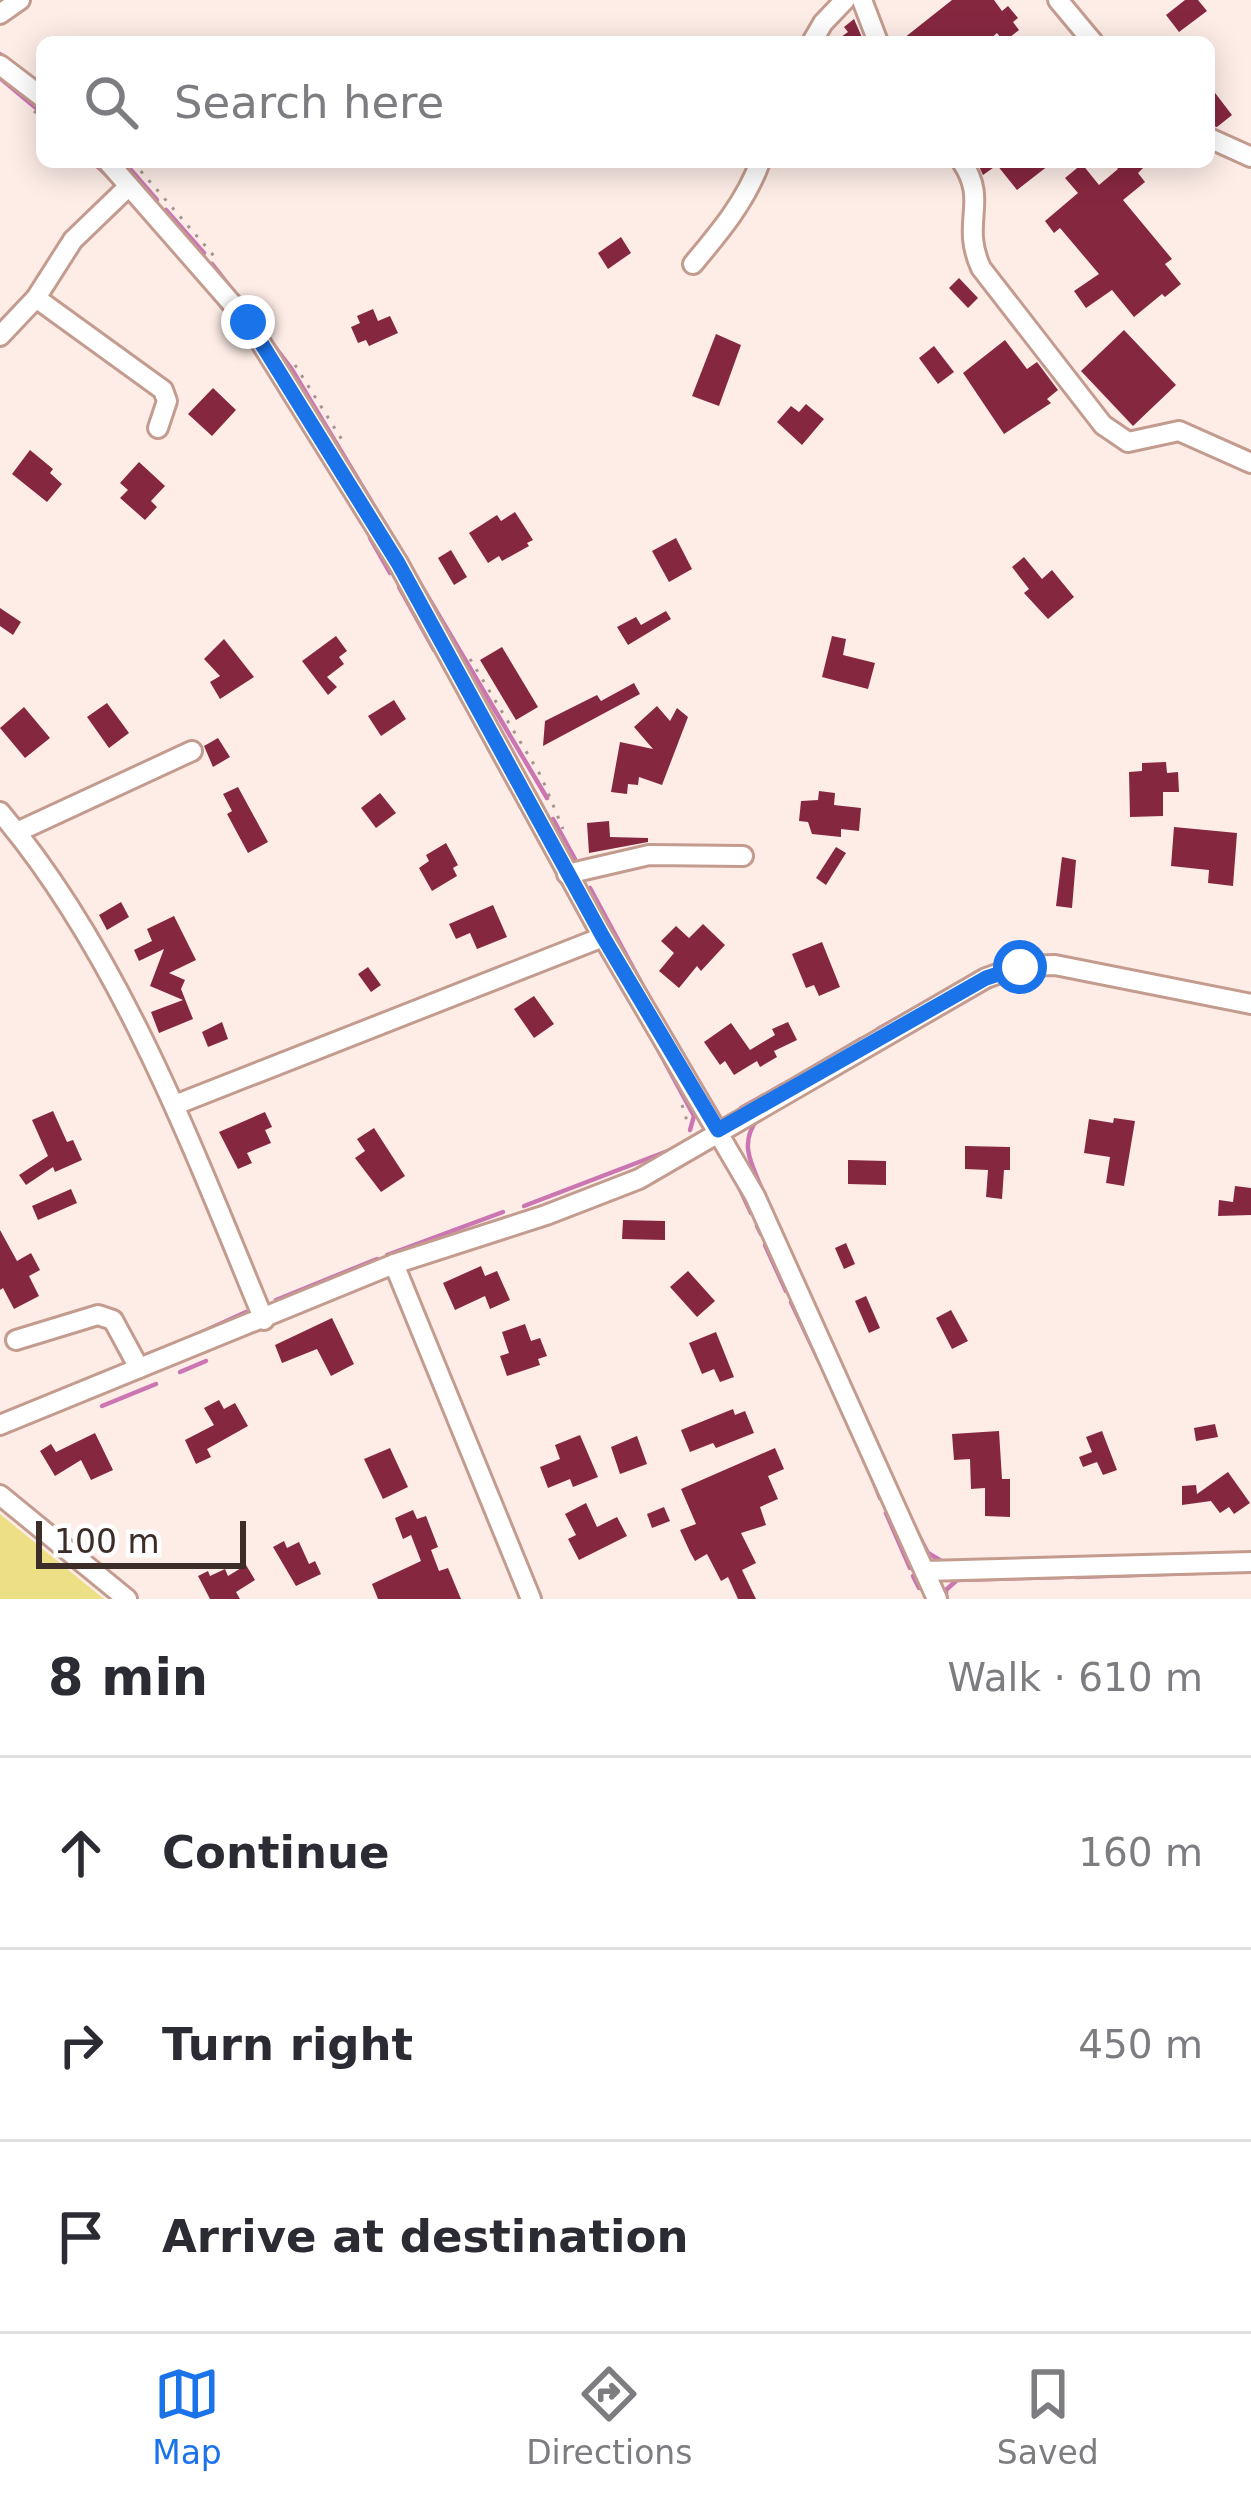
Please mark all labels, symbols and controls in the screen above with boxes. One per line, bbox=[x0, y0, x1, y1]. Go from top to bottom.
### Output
search box bbox=[36, 36, 1215, 168]
icon: search bbox=[78, 69, 144, 135]
text: Search here bbox=[174, 76, 444, 129]
route end bbox=[221, 295, 275, 349]
route start bbox=[993, 940, 1047, 994]
scale bar bbox=[36, 1515, 246, 1568]
text: 100 m bbox=[54, 1522, 160, 1561]
text: 8 min bbox=[48, 1648, 208, 1707]
text: Walk · 610 m bbox=[948, 1655, 1203, 1700]
icon: ahead bbox=[48, 1820, 114, 1886]
text: Continue bbox=[162, 1826, 390, 1879]
text: 160 m bbox=[1078, 1830, 1203, 1875]
icon: right bbox=[48, 2012, 114, 2078]
text: Turn right bbox=[162, 2018, 413, 2071]
text: 450 m bbox=[1078, 2022, 1203, 2067]
icon: arrive bbox=[48, 2204, 114, 2270]
text: Arrive at destination bbox=[162, 2210, 688, 2263]
tab: Map bbox=[152, 2361, 222, 2472]
tab: Directions bbox=[526, 2361, 692, 2472]
tab: Saved bbox=[997, 2361, 1099, 2472]

